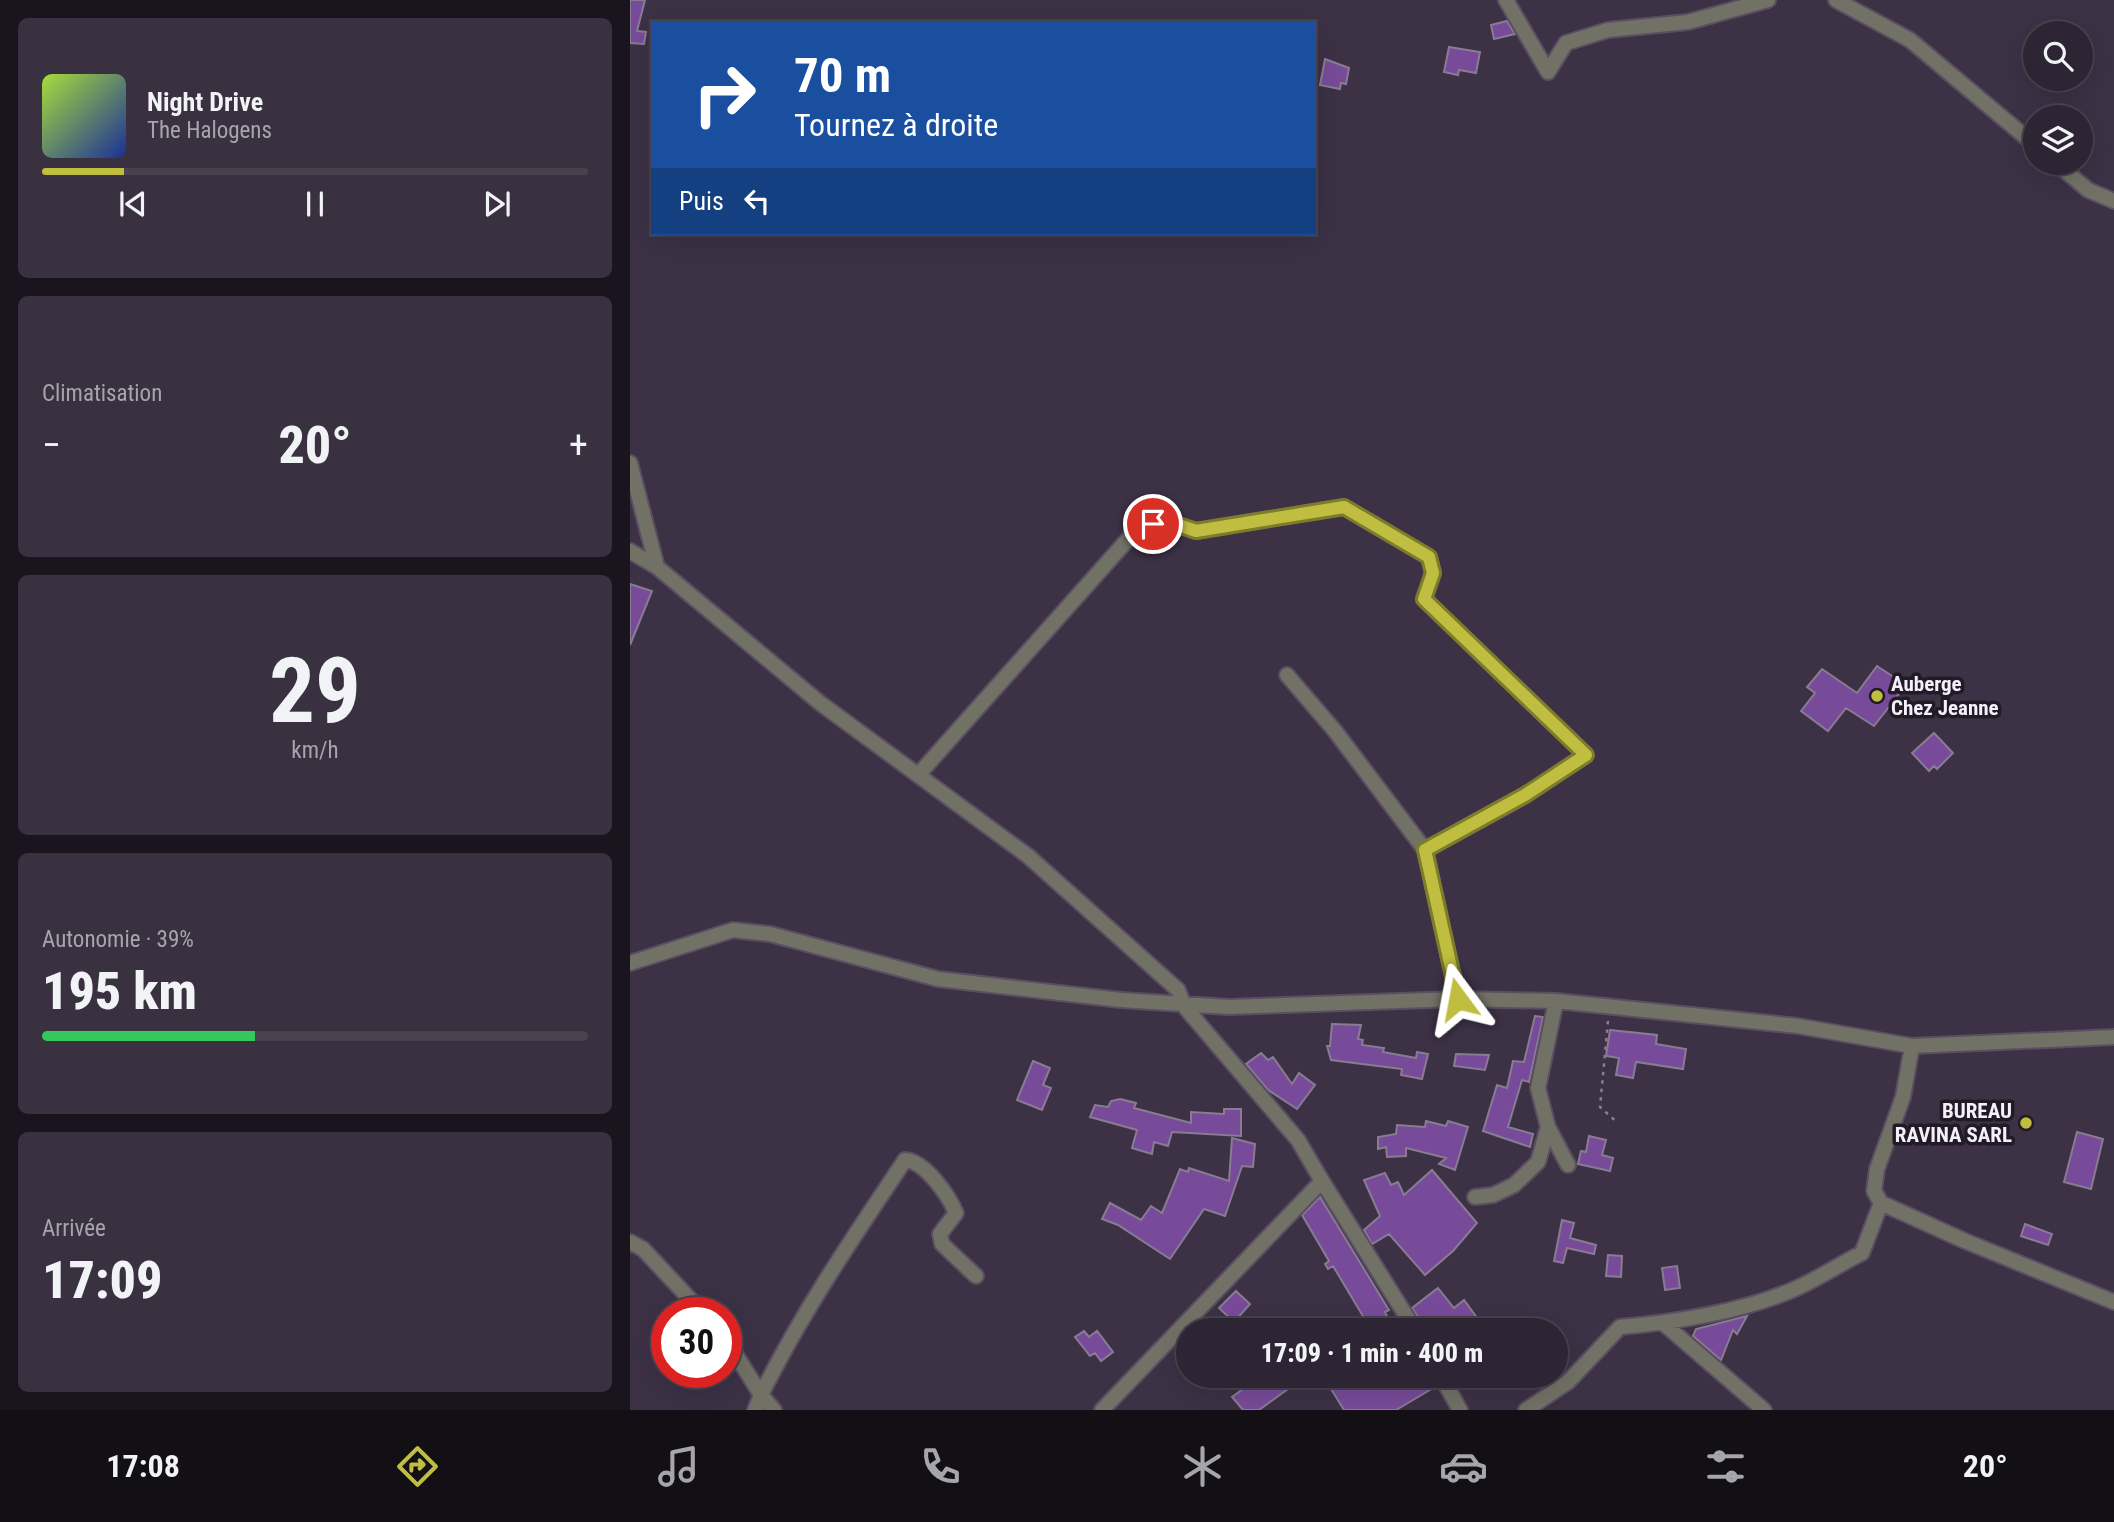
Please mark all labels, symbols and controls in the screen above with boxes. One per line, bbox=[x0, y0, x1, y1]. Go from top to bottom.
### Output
map controls bbox=[2023, 21, 2093, 175]
button: search bbox=[2023, 21, 2093, 91]
text: 70 m bbox=[794, 47, 891, 104]
icon: right bbox=[679, 49, 770, 140]
text: Night Drive bbox=[147, 87, 263, 117]
button: layers bbox=[2023, 105, 2093, 175]
text: Tournez à droite bbox=[794, 106, 998, 144]
text: The Halogens bbox=[147, 117, 272, 144]
icon: left bbox=[738, 182, 776, 220]
icon: previous bbox=[114, 185, 152, 223]
icon: pause bbox=[296, 185, 334, 223]
icon: next bbox=[478, 185, 516, 223]
text: Puis bbox=[679, 186, 724, 216]
text: Climatisation bbox=[42, 380, 162, 407]
text: 20° bbox=[278, 415, 352, 476]
text: − bbox=[42, 423, 61, 467]
text: + bbox=[569, 423, 588, 467]
pin bbox=[1123, 494, 1183, 554]
icon: arrive bbox=[1134, 505, 1172, 543]
text: 29 bbox=[269, 638, 361, 744]
place label: Auberge Chez Jeanne bbox=[1891, 672, 1999, 720]
marker: Auberge Chez Jeanne bbox=[1869, 688, 1885, 704]
text: km/h bbox=[291, 737, 339, 764]
text: Autonomie · 39% bbox=[42, 926, 194, 953]
text: 195 km bbox=[42, 961, 197, 1022]
position arrow bbox=[1421, 962, 1495, 1036]
place label: BUREAU RAVINA SARL bbox=[1895, 1099, 2012, 1147]
marker: BUREAU RAVINA SARL bbox=[2018, 1115, 2034, 1131]
text: Arrivée bbox=[42, 1215, 106, 1242]
text: 17:09 bbox=[42, 1250, 162, 1311]
speed limit sign: 30 bbox=[651, 1297, 742, 1388]
text: 17:09 · 1 min · 400 m bbox=[1261, 1338, 1483, 1368]
icon: directions bbox=[393, 1442, 442, 1491]
icon: music bbox=[654, 1442, 703, 1491]
icon: phone bbox=[916, 1442, 965, 1491]
icon: climate bbox=[1178, 1442, 1227, 1491]
icon: car bbox=[1439, 1442, 1488, 1491]
icon: filters bbox=[1701, 1442, 1750, 1491]
text: 17:08 bbox=[106, 1447, 180, 1485]
text: 20° bbox=[1963, 1447, 2008, 1485]

